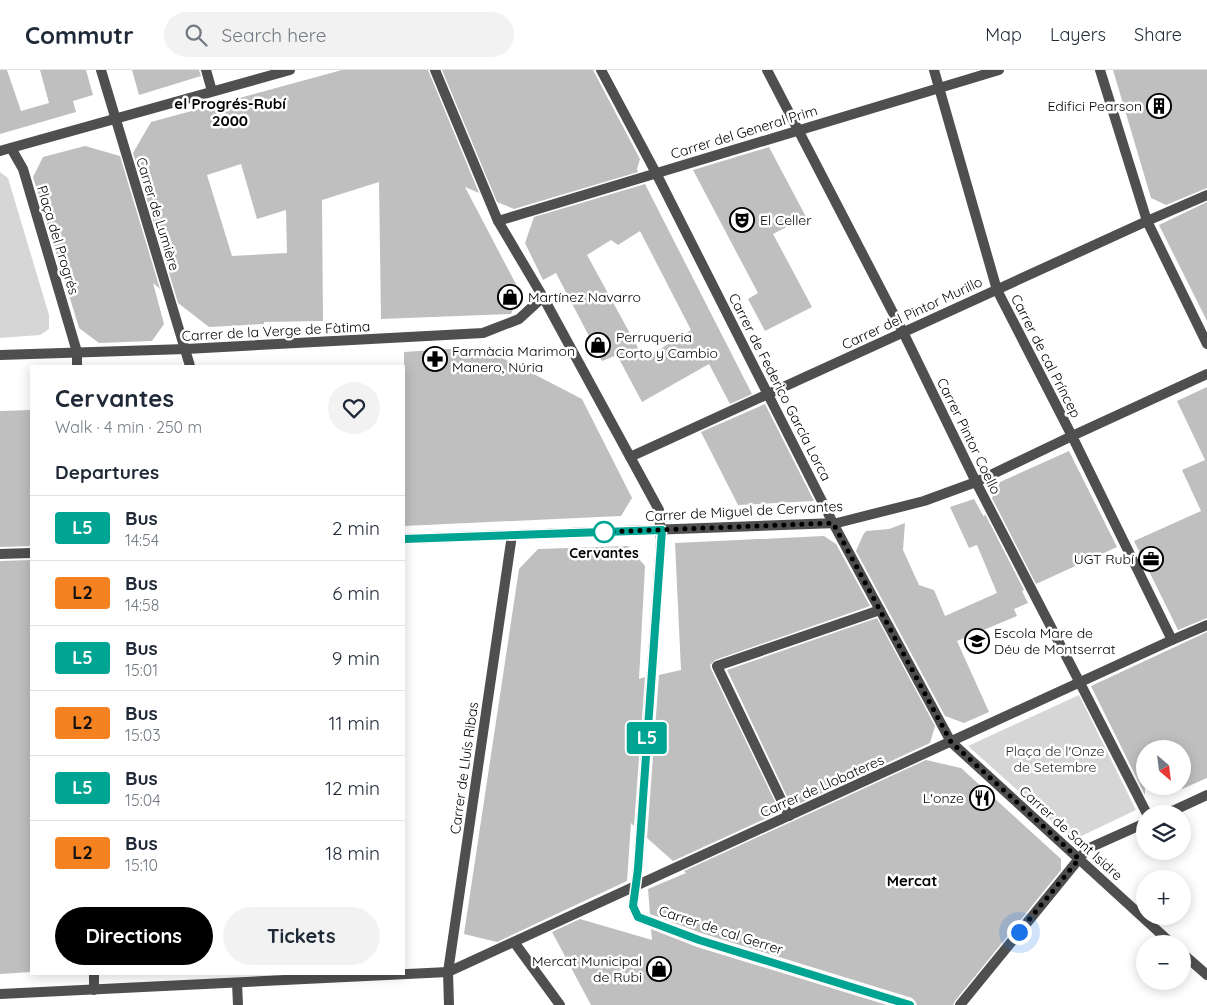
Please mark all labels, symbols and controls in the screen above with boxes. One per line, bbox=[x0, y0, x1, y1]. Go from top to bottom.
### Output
search box bbox=[164, 12, 514, 57]
text: Commutr bbox=[25, 20, 134, 50]
icon: search bbox=[182, 21, 210, 49]
text: Search here bbox=[222, 23, 327, 47]
text: Map bbox=[985, 23, 1022, 46]
text: Layers bbox=[1050, 23, 1106, 46]
text: Share bbox=[1134, 23, 1182, 46]
building icon: Edifici Pearson bbox=[1146, 93, 1172, 119]
district label: el Progrés-Rubí 2000 bbox=[174, 94, 286, 130]
place label: Edifici Pearson bbox=[1047, 97, 1142, 115]
street label: Carrer del General Prim bbox=[668, 101, 820, 163]
street label: Carrer de Lumière bbox=[132, 155, 184, 273]
street label: Plaça del Progrés bbox=[33, 183, 83, 297]
theatre icon: El Celler bbox=[729, 207, 755, 233]
place label: El Celler bbox=[760, 211, 812, 229]
street label: Carrer del Pintor Murillo bbox=[839, 272, 985, 354]
shop icon: Martínez Navarro bbox=[497, 284, 523, 310]
place label: Martínez Navarro bbox=[528, 288, 641, 306]
street label: Carrer de Federico García Lorca bbox=[725, 290, 835, 484]
street label: Carrer de cal Príncep bbox=[1007, 291, 1085, 421]
street label: Carrer de la Verge de Fàtima bbox=[181, 317, 371, 345]
place label: Perruqueria Corto y Cambio bbox=[616, 328, 718, 362]
shop icon: Perruqueria Corto y Cambio bbox=[585, 332, 611, 358]
place label: Farmàcia Marimon Manero, Núria bbox=[452, 342, 575, 376]
pharmacy icon: Farmàcia Marimon Manero, Núria bbox=[422, 346, 448, 372]
street label: Carrer Pintor Coello bbox=[933, 375, 1005, 497]
button: heart bbox=[328, 382, 380, 434]
text: Cervantes bbox=[55, 383, 174, 413]
text: Walk · 4 min · 250 m bbox=[55, 417, 202, 437]
text: Departures bbox=[55, 460, 159, 484]
street label: Carrer de Miguel de Cervantes bbox=[645, 497, 843, 525]
text: Bus bbox=[125, 506, 158, 530]
text: L5 bbox=[72, 516, 93, 539]
text: 2 min bbox=[332, 516, 380, 540]
marker: Cervantes bbox=[593, 521, 615, 543]
text: 14:54 bbox=[125, 530, 159, 550]
place label: Cervantes bbox=[569, 544, 639, 562]
office icon: UGT Rubí bbox=[1138, 546, 1164, 572]
place label: UGT Rubí bbox=[1074, 550, 1134, 568]
text: Bus bbox=[125, 571, 158, 595]
text: L2 bbox=[72, 581, 93, 604]
text: 6 min bbox=[332, 581, 380, 605]
text: 14:58 bbox=[125, 595, 159, 615]
place label: Escola Mare de Déu de Montserrat bbox=[994, 624, 1116, 658]
school or university icon: Escola Mare de Déu de Montserrat bbox=[964, 628, 990, 654]
text: Bus bbox=[125, 636, 158, 660]
text: L5 bbox=[72, 646, 93, 669]
text: 9 min bbox=[332, 646, 380, 670]
text: 15:01 bbox=[125, 660, 158, 680]
text: Bus bbox=[125, 701, 158, 725]
street label: Carrer de Lluís Ribas bbox=[446, 701, 482, 835]
text: L2 bbox=[72, 711, 93, 734]
text: 11 min bbox=[328, 711, 380, 735]
line badge: L5 bbox=[624, 722, 670, 754]
text: 15:03 bbox=[125, 725, 161, 745]
text: L5 bbox=[637, 726, 657, 749]
north arrow bbox=[1136, 740, 1191, 795]
map controls bbox=[1136, 740, 1191, 990]
park label: Plaça de l'Onze de Setembre bbox=[1005, 742, 1105, 776]
street label: Carrer de Llobateres bbox=[757, 751, 887, 821]
text: Bus bbox=[125, 766, 158, 790]
text: L5 bbox=[72, 776, 93, 799]
text: 12 min bbox=[325, 776, 380, 800]
street label: Carrer de Sant Isidre bbox=[1016, 782, 1126, 884]
restaurant icon: L'onze bbox=[969, 785, 995, 811]
place label: L'onze bbox=[923, 789, 964, 807]
text: 15:04 bbox=[125, 790, 161, 810]
button: layers bbox=[1136, 805, 1191, 860]
text: Bus bbox=[125, 831, 158, 855]
text: L2 bbox=[72, 841, 93, 864]
text: 18 min bbox=[325, 841, 380, 865]
text: 15:10 bbox=[125, 855, 158, 875]
button: + bbox=[1136, 870, 1191, 925]
district label: Mercat bbox=[887, 871, 937, 890]
street label: Carrer de cal Gerrer bbox=[657, 901, 786, 959]
button: Directions bbox=[55, 907, 213, 965]
button: Tickets bbox=[223, 907, 380, 965]
your location bbox=[1007, 920, 1032, 945]
button: − bbox=[1136, 935, 1191, 990]
place label: Mercat Municipal de Rubi bbox=[532, 952, 642, 986]
shop icon: Mercat Municipal de Rubi bbox=[646, 956, 672, 982]

